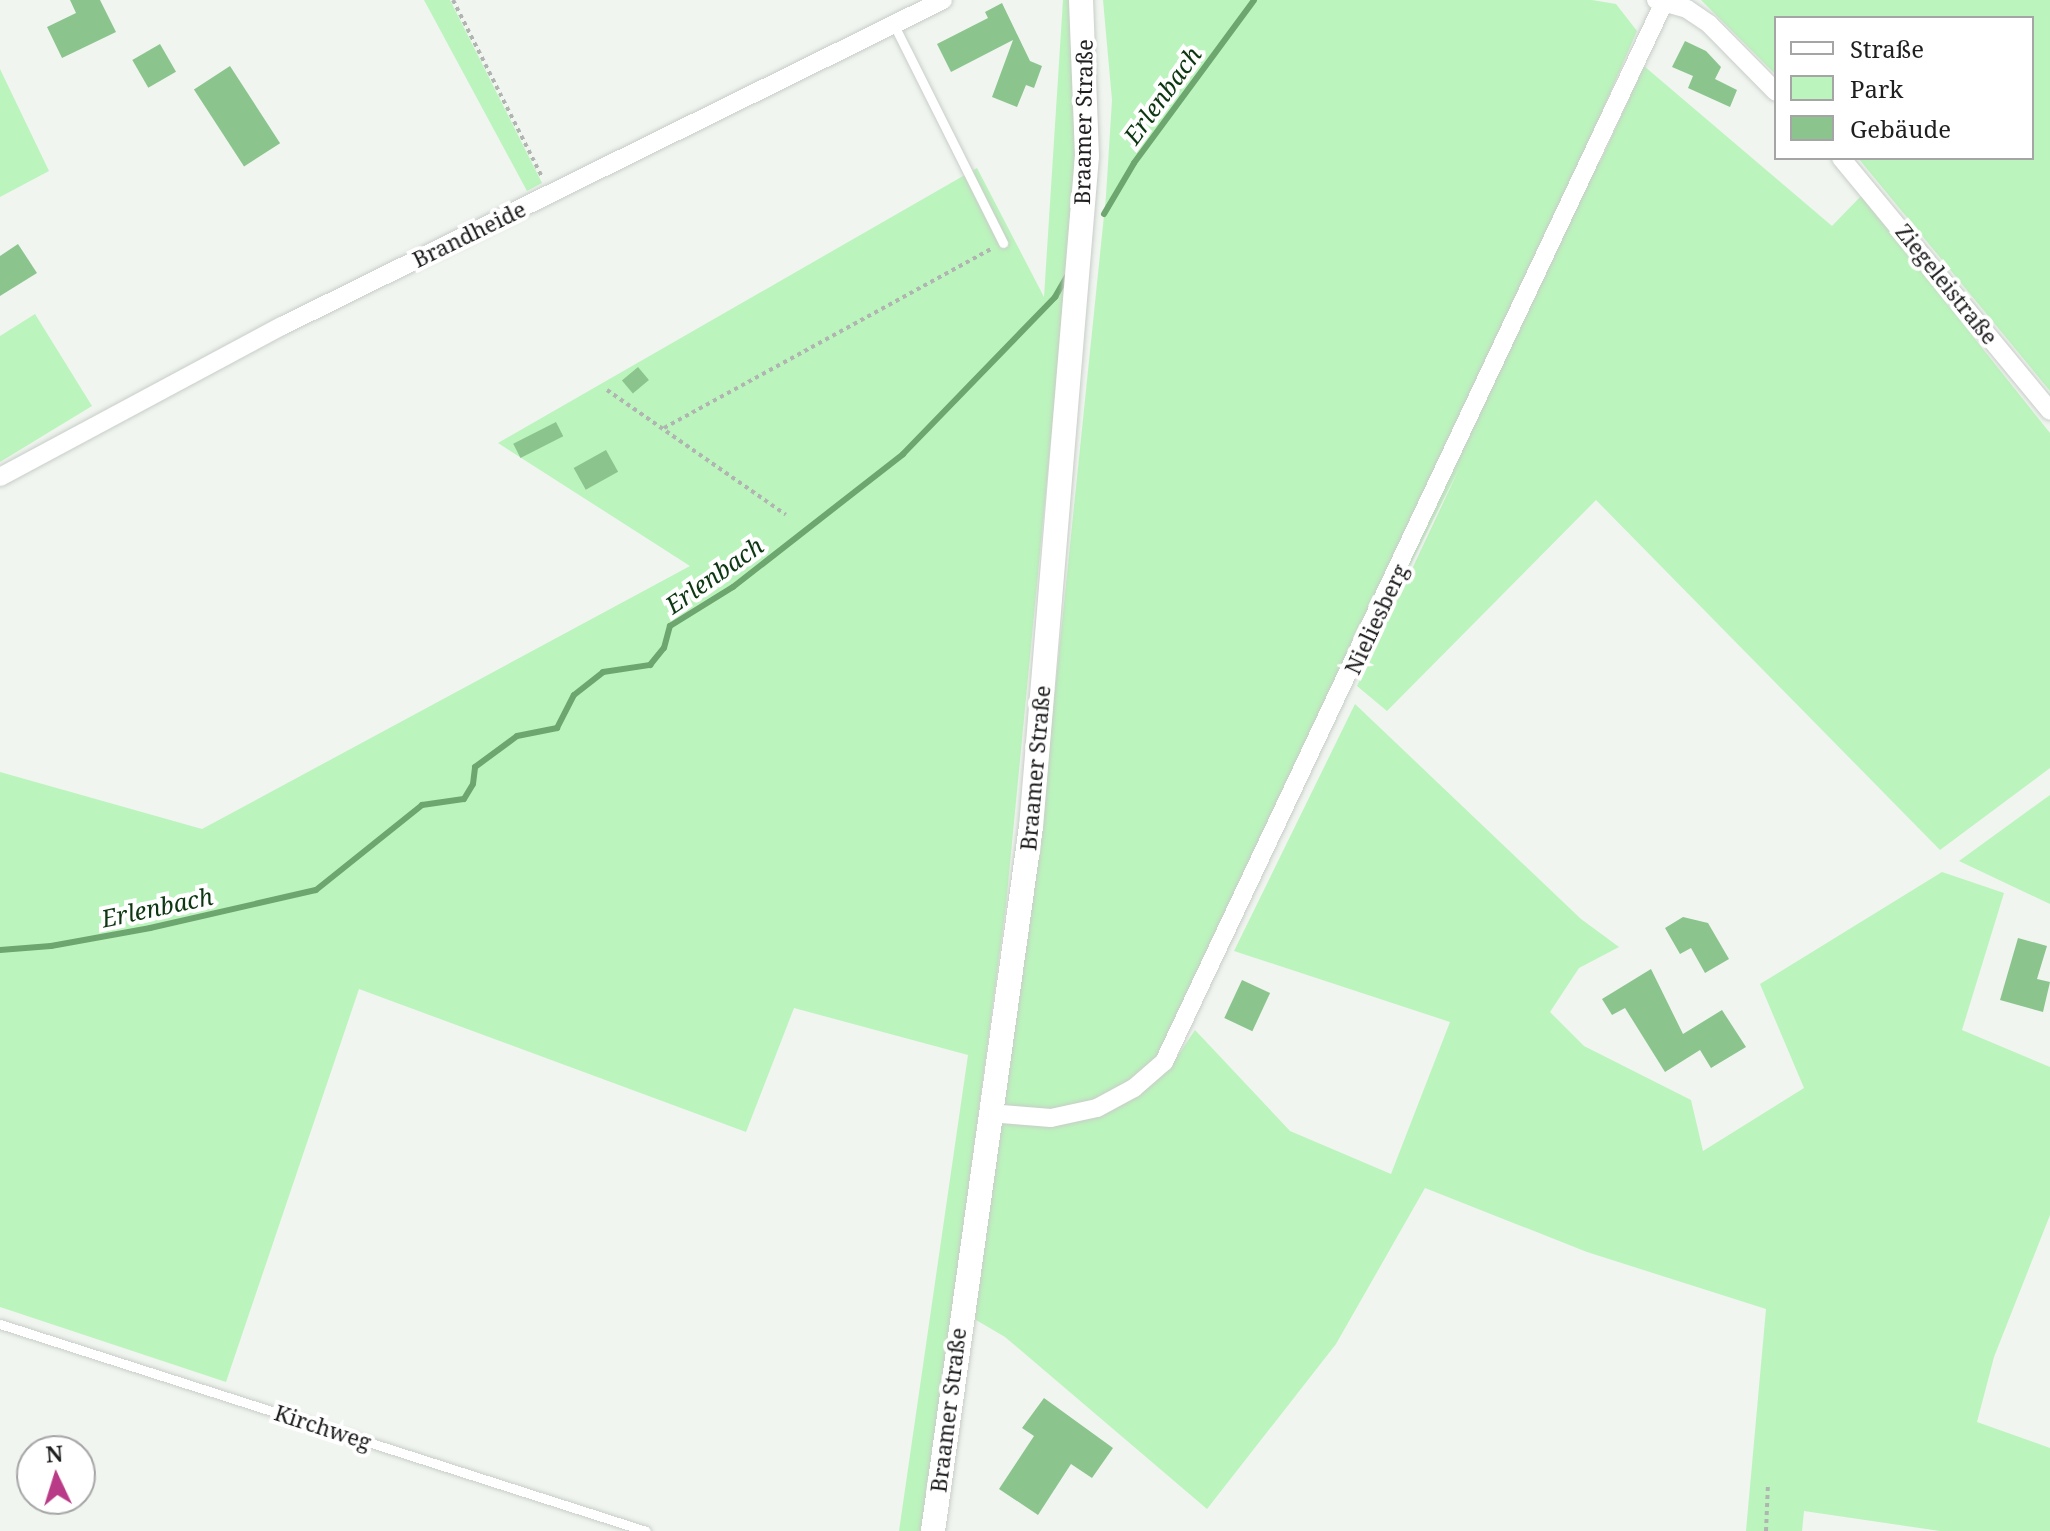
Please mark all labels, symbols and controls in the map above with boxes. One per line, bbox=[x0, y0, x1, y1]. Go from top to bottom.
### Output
legend bbox=[1774, 16, 2034, 160]
text: Straße bbox=[1850, 32, 1924, 65]
street label: Braamer Straße bbox=[1068, 39, 1098, 205]
water label: Erlenbach bbox=[1117, 41, 1207, 149]
text: Park bbox=[1850, 72, 1903, 105]
text: Gebäude bbox=[1850, 112, 1951, 145]
street label: Brandheide bbox=[408, 195, 530, 273]
street label: Ziegeleistraße bbox=[1890, 219, 2004, 349]
water label: Erlenbach bbox=[659, 531, 769, 619]
street label: Nieliesberg bbox=[1339, 560, 1413, 678]
street label: Braamer Straße bbox=[1015, 684, 1055, 852]
water label: Erlenbach bbox=[99, 881, 215, 933]
street label: Braamer Straße bbox=[925, 1326, 971, 1494]
street label: Kirchweg bbox=[271, 1399, 375, 1455]
north arrow bbox=[16, 1435, 96, 1515]
text: N bbox=[45, 1437, 64, 1469]

